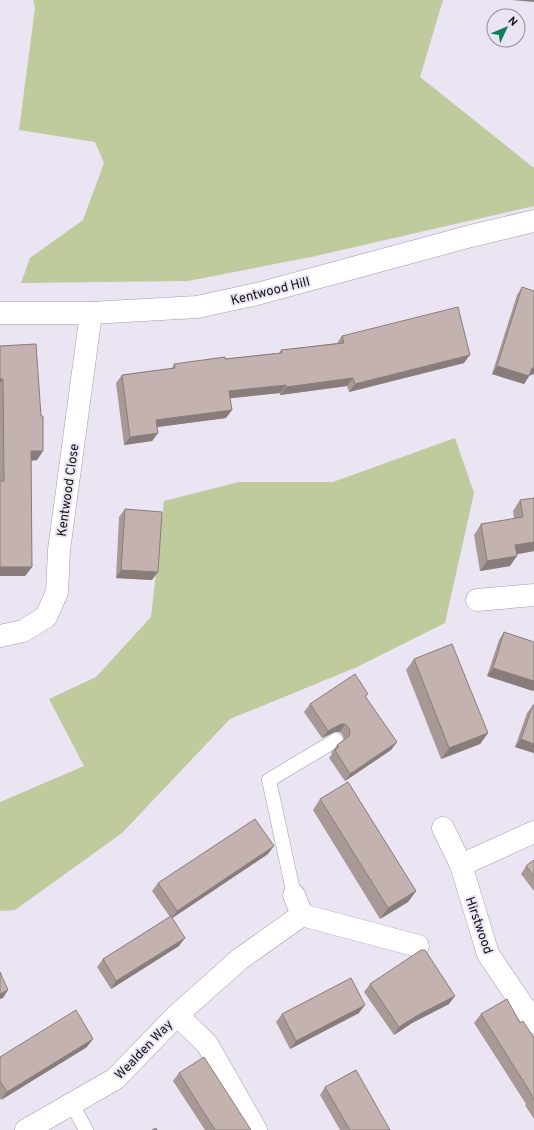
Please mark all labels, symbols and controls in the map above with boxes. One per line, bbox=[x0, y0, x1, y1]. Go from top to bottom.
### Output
north arrow bbox=[486, 8, 526, 48]
text: N bbox=[505, 14, 520, 29]
street label: Kentwood Hill bbox=[229, 274, 312, 309]
street label: Kentwood Close bbox=[55, 443, 83, 538]
street label: Hirstwood bbox=[461, 895, 495, 956]
street label: Wealden Way bbox=[112, 1017, 177, 1084]

